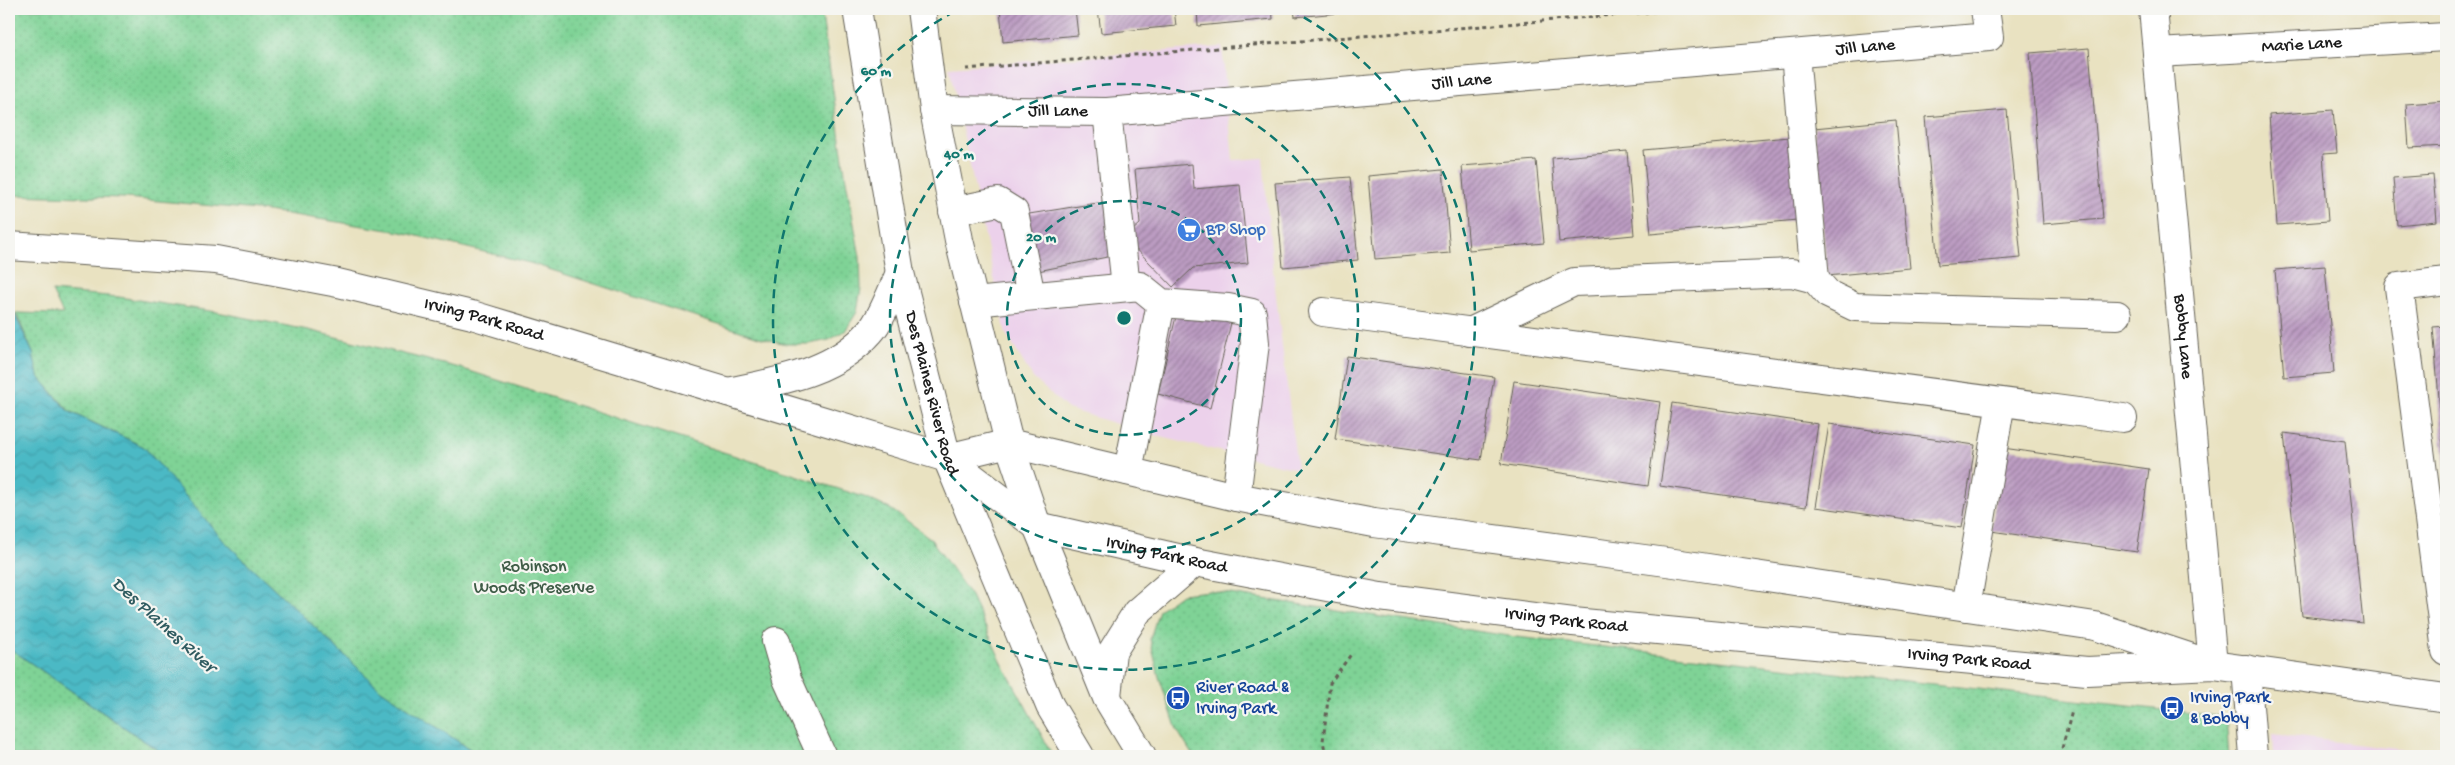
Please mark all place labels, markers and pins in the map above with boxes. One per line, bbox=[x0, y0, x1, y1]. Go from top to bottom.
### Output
supermarket icon: BP Shop bbox=[1176, 217, 1202, 243]
place label: BP Shop bbox=[1205, 220, 1266, 241]
centre of rings bbox=[1115, 309, 1133, 327]
place label: River Road & Irving Park bbox=[1196, 678, 1290, 720]
bus stop icon: River Road & Irving Park bbox=[1165, 685, 1191, 711]
place label: Irving Park & Bobby bbox=[2190, 688, 2272, 730]
bus stop icon: Irving Park & Bobby bbox=[2159, 695, 2185, 721]

